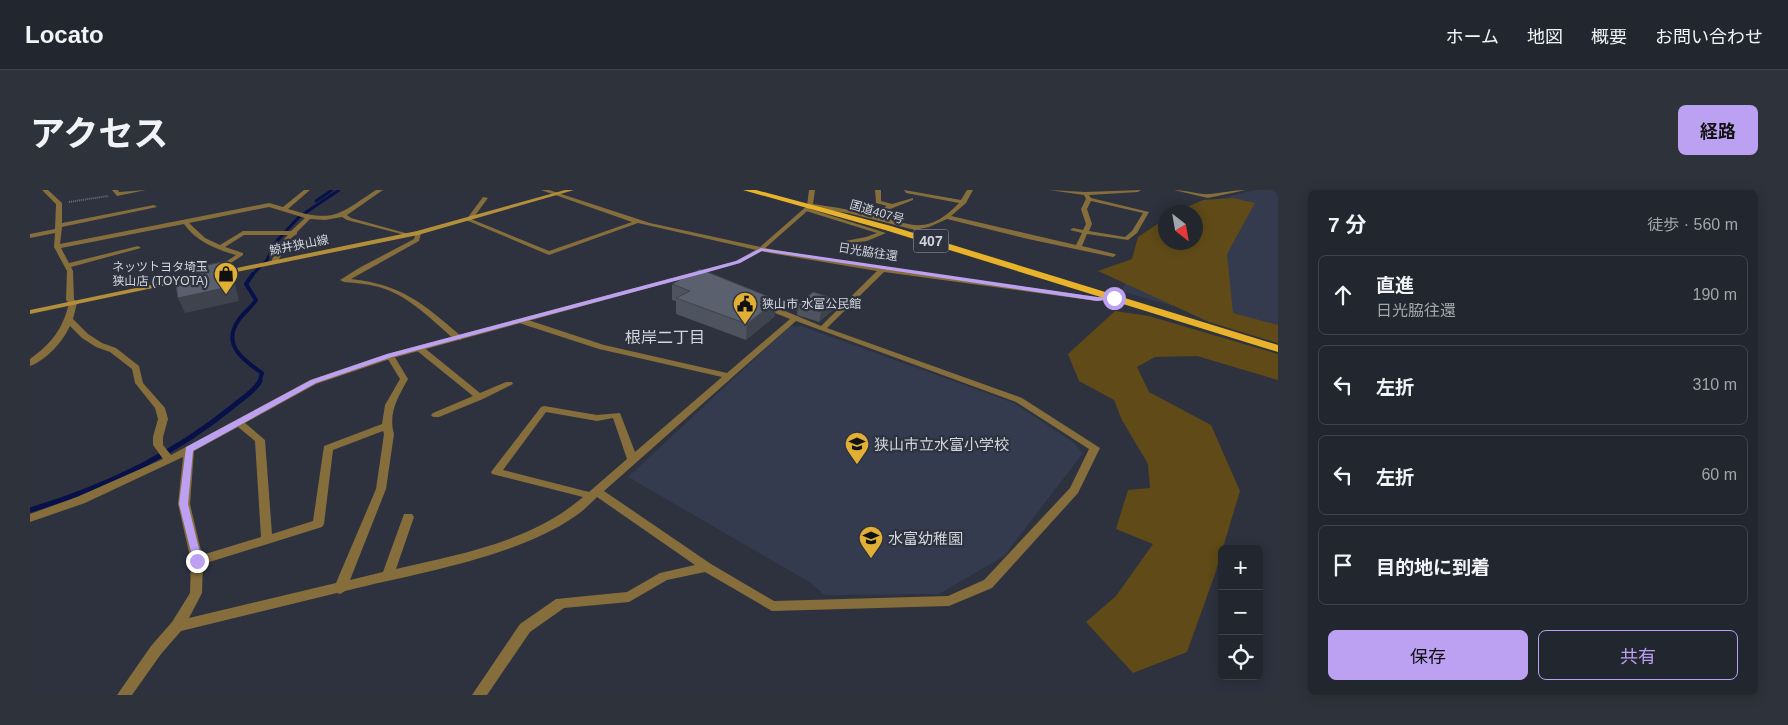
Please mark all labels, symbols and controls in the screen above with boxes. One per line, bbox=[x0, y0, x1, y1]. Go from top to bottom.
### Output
text: Locato bbox=[25, 21, 104, 48]
text: ホーム bbox=[1446, 27, 1499, 47]
text: 地図 bbox=[1527, 27, 1563, 47]
text: 概要 bbox=[1591, 27, 1627, 47]
text: お問い合わせ bbox=[1655, 27, 1763, 47]
button: 経路 bbox=[1678, 105, 1758, 155]
text: アクセス bbox=[30, 114, 168, 153]
street label: 国道407号 bbox=[848, 198, 906, 226]
north arrow bbox=[1158, 205, 1203, 250]
text: 7 分 bbox=[1328, 213, 1367, 236]
text: 徒歩 · 560 m bbox=[1647, 216, 1738, 233]
road number: 407 bbox=[914, 230, 948, 252]
street label: 鯨井狭山線 bbox=[268, 232, 330, 258]
street label: 日光脇往還 bbox=[837, 240, 899, 264]
place label: ネッツトヨタ埼玉 狭山店 (TOYOTA) bbox=[112, 260, 208, 288]
shop icon: ネッツトヨタ埼玉 狭山店 (TOYOTA) bbox=[213, 261, 239, 295]
text: 直進 bbox=[1376, 275, 1414, 296]
icon: ahead bbox=[1329, 281, 1357, 309]
text: 190 m bbox=[1693, 286, 1737, 303]
route start bbox=[1103, 287, 1126, 310]
public building icon: 狭山市 水富公民館 bbox=[732, 291, 758, 325]
place label: 狭山市 水富公民館 bbox=[762, 297, 861, 311]
text: 日光脇往還 bbox=[1376, 302, 1456, 319]
district label: 根岸二丁目 bbox=[625, 329, 705, 346]
icon: left bbox=[1329, 371, 1357, 399]
text: 310 m bbox=[1693, 376, 1737, 393]
text: 左折 bbox=[1376, 377, 1414, 398]
school or university icon: 狭山市立水富小学校 bbox=[844, 431, 870, 465]
place label: 狭山市立水富小学校 bbox=[874, 436, 1009, 453]
icon: left bbox=[1329, 461, 1357, 489]
text: 60 m bbox=[1701, 466, 1737, 483]
text: 左折 bbox=[1376, 467, 1414, 488]
school or university icon: 水富幼稚園 bbox=[858, 525, 884, 559]
place label: 水富幼稚園 bbox=[888, 530, 963, 547]
map controls bbox=[1218, 545, 1263, 680]
button: + bbox=[1218, 545, 1263, 590]
route end bbox=[186, 550, 209, 573]
icon: arrive bbox=[1329, 551, 1357, 579]
text: 目的地に到着 bbox=[1376, 557, 1490, 578]
button: − bbox=[1218, 590, 1263, 635]
button: 保存 bbox=[1328, 630, 1528, 680]
button: 共有 bbox=[1538, 630, 1738, 680]
button: locate bbox=[1218, 635, 1263, 680]

